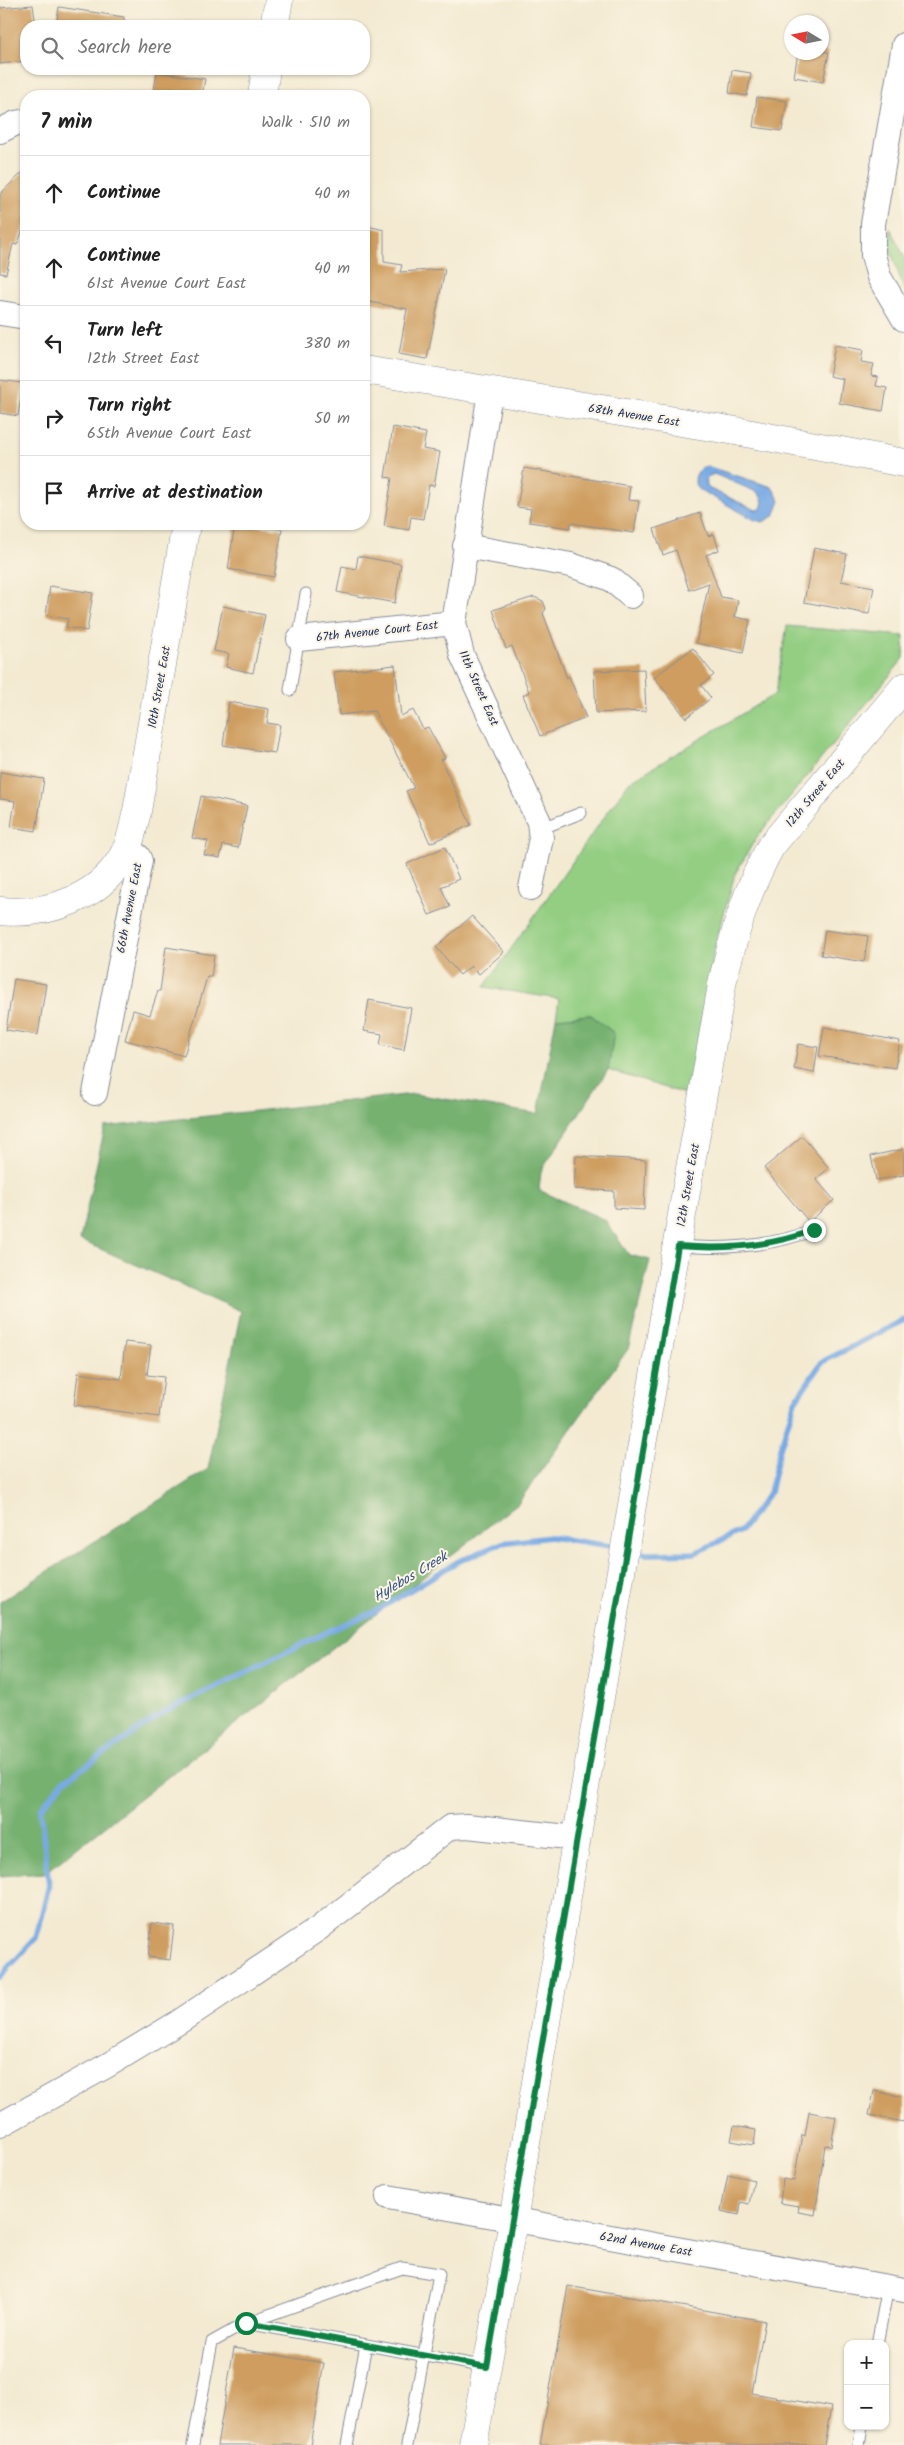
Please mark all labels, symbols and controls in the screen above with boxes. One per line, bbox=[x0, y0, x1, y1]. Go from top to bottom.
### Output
north arrow bbox=[784, 15, 829, 60]
search box bbox=[20, 20, 370, 75]
text: Search here bbox=[78, 33, 172, 63]
icon: search bbox=[38, 34, 66, 62]
text: 7 min bbox=[40, 106, 92, 139]
text: Walk · 510 m bbox=[261, 110, 350, 135]
text: Continue bbox=[87, 178, 160, 208]
icon: ahead bbox=[40, 179, 68, 207]
text: 40 m bbox=[314, 181, 350, 206]
text: Continue bbox=[87, 241, 160, 271]
icon: ahead bbox=[40, 254, 68, 282]
text: 40 m bbox=[314, 256, 350, 281]
text: 61st Avenue Court East bbox=[87, 271, 246, 296]
text: Turn left bbox=[87, 316, 162, 346]
icon: left bbox=[40, 329, 68, 357]
text: 380 m bbox=[304, 331, 350, 356]
text: 12th Street East bbox=[87, 346, 199, 371]
text: Turn right bbox=[87, 391, 172, 421]
street label: 68th Avenue East bbox=[587, 399, 681, 432]
icon: right bbox=[40, 404, 68, 432]
text: 50 m bbox=[314, 406, 350, 431]
text: 65th Avenue Court East bbox=[87, 421, 252, 446]
text: Arrive at destination bbox=[87, 478, 263, 508]
icon: arrive bbox=[40, 479, 68, 507]
street label: 67th Avenue Court East bbox=[315, 616, 439, 647]
street label: 10th Street East bbox=[143, 644, 176, 730]
street label: 11th Street East bbox=[453, 647, 504, 729]
street label: 12th Street East bbox=[781, 755, 850, 832]
street label: 66th Avenue East bbox=[111, 861, 148, 955]
street label: 12th Street East bbox=[672, 1142, 705, 1228]
route end bbox=[803, 1219, 826, 1242]
water label: Hylebos Creek bbox=[369, 1545, 454, 1608]
street label: 62nd Avenue East bbox=[598, 2227, 694, 2262]
route start bbox=[235, 2312, 258, 2335]
map controls bbox=[844, 2340, 889, 2430]
button: + bbox=[844, 2340, 889, 2385]
button: − bbox=[844, 2385, 889, 2430]

